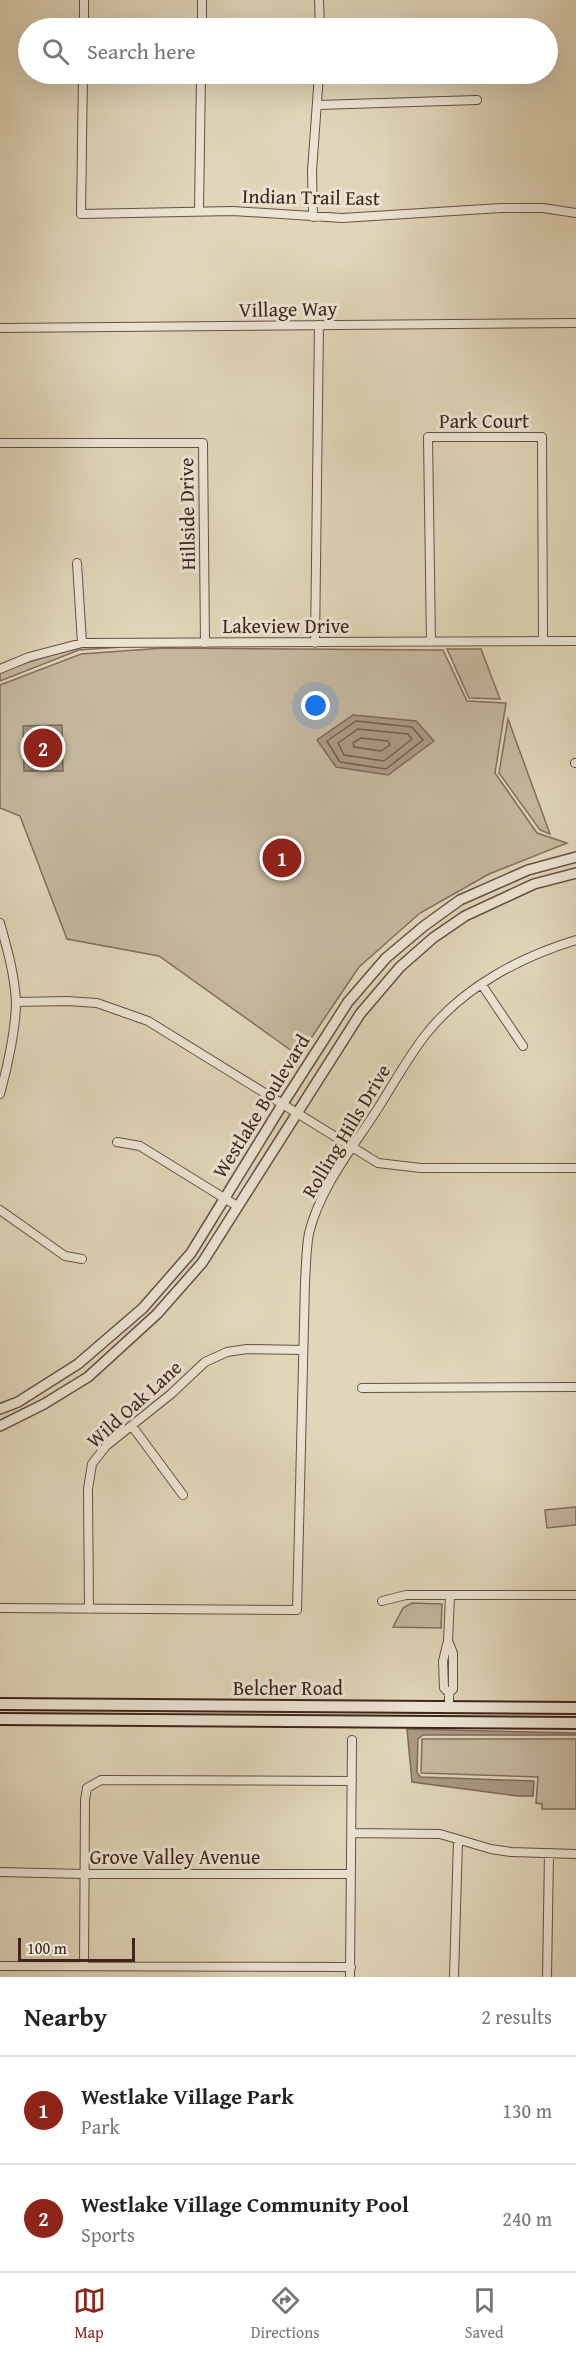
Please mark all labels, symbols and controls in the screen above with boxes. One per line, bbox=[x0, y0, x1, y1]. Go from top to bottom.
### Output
search box bbox=[18, 18, 558, 84]
icon: search bbox=[39, 35, 72, 68]
text: Search here bbox=[87, 35, 196, 67]
street label: Indian Trail East bbox=[242, 181, 380, 212]
street label: Village Way bbox=[238, 293, 338, 324]
street label: Park Court bbox=[439, 406, 529, 435]
street label: Hillside Drive bbox=[171, 457, 202, 571]
street label: Lakeview Drive bbox=[223, 611, 349, 640]
your location bbox=[301, 691, 330, 720]
pin: 2 bbox=[24, 726, 63, 771]
pin: 1 bbox=[262, 836, 302, 880]
street label: Westlake Boulevard bbox=[205, 1028, 317, 1183]
street label: Rolling Hills Drive bbox=[294, 1058, 397, 1203]
street label: Wild Oak Lane bbox=[80, 1353, 188, 1454]
street label: Belcher Road bbox=[233, 1673, 343, 1702]
street label: Grove Valley Avenue bbox=[90, 1842, 260, 1871]
scale bar bbox=[18, 1935, 135, 1962]
text: 100 m bbox=[27, 1936, 67, 1960]
text: Nearby bbox=[24, 1997, 107, 2036]
text: 2 results bbox=[481, 2002, 552, 2031]
text: Westlake Village Park bbox=[81, 2080, 294, 2112]
text: 1 bbox=[38, 2096, 49, 2125]
text: 130 m bbox=[502, 2096, 552, 2125]
text: Park bbox=[81, 2112, 120, 2141]
text: Westlake Village Community Pool bbox=[81, 2188, 409, 2220]
text: 2 bbox=[38, 2204, 49, 2233]
text: 240 m bbox=[502, 2204, 552, 2233]
text: Sports bbox=[81, 2220, 135, 2249]
tab: Map bbox=[73, 2284, 106, 2344]
tab: Directions bbox=[251, 2284, 320, 2344]
tab: Saved bbox=[465, 2284, 503, 2344]

